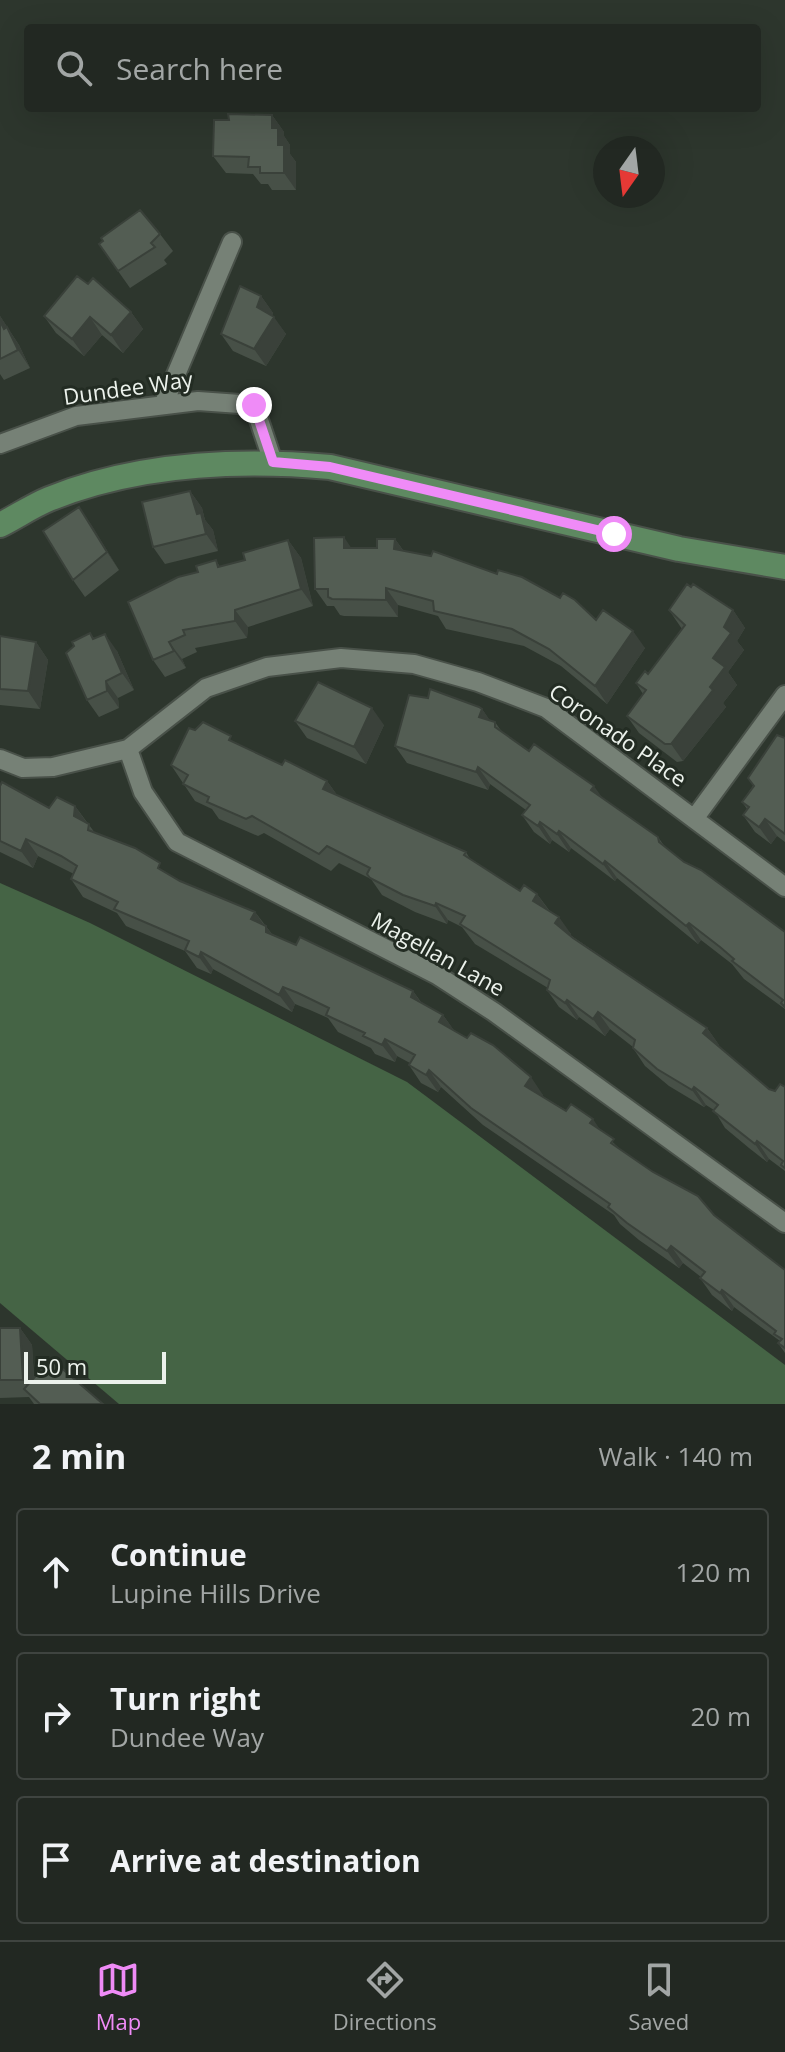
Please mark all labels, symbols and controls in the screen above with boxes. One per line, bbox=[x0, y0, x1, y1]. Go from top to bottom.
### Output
search box bbox=[24, 24, 761, 112]
icon: search bbox=[52, 46, 96, 90]
text: Search here bbox=[116, 48, 283, 89]
north arrow bbox=[593, 136, 665, 208]
street label: Dundee Way bbox=[61, 363, 195, 411]
route end bbox=[236, 387, 272, 423]
route start bbox=[596, 516, 632, 552]
street label: Coronado Place bbox=[544, 676, 693, 793]
street label: Magellan Lane bbox=[366, 904, 511, 1002]
scale bar bbox=[24, 1348, 166, 1384]
text: 50 m bbox=[36, 1351, 87, 1381]
text: 2 min bbox=[32, 1433, 126, 1479]
text: Walk · 140 m bbox=[599, 1438, 753, 1474]
text: Continue bbox=[110, 1534, 247, 1575]
icon: ahead bbox=[34, 1550, 78, 1594]
text: 120 m bbox=[676, 1554, 751, 1590]
text: Lupine Hills Drive bbox=[110, 1575, 321, 1611]
text: Turn right bbox=[110, 1678, 261, 1719]
icon: right bbox=[34, 1694, 78, 1738]
text: 20 m bbox=[690, 1698, 751, 1734]
text: Dundee Way bbox=[110, 1719, 264, 1755]
icon: arrive bbox=[34, 1838, 78, 1882]
text: Arrive at destination bbox=[110, 1840, 421, 1881]
tab: Map bbox=[96, 1958, 141, 2036]
tab: Directions bbox=[333, 1958, 437, 2036]
tab: Saved bbox=[628, 1958, 689, 2036]

